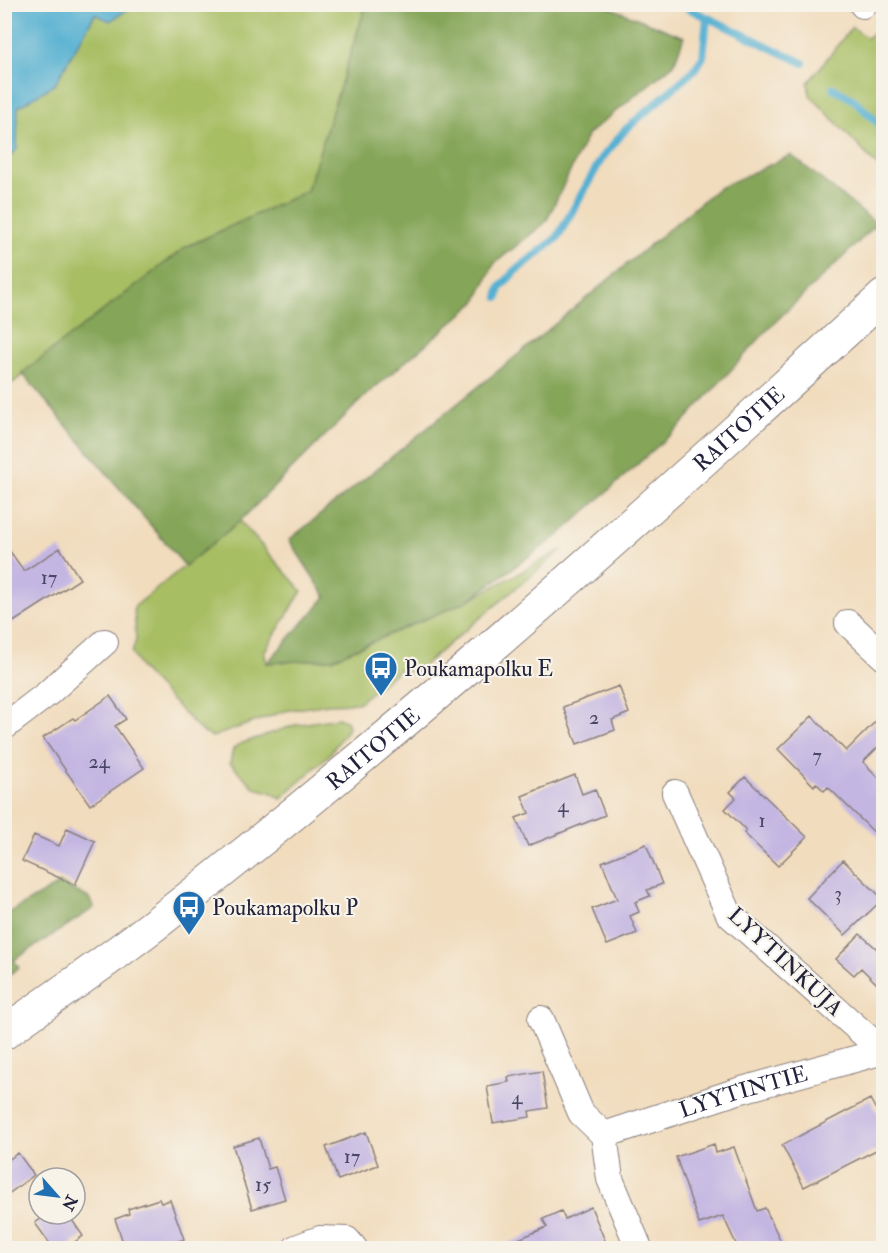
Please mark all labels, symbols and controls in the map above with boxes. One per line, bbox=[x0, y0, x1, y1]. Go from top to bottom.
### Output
street label: RAITOTIE bbox=[687, 380, 791, 478]
house number: 17 bbox=[41, 565, 57, 590]
bus stop icon: Poukamapolku E bbox=[363, 650, 399, 697]
place label: Poukamapolku E bbox=[404, 655, 553, 684]
street label: RAITOTIE bbox=[321, 702, 426, 796]
house number: 2 bbox=[589, 705, 599, 730]
house number: 7 bbox=[812, 743, 822, 768]
house number: 24 bbox=[89, 749, 111, 774]
house number: 4 bbox=[558, 793, 570, 818]
house number: 1 bbox=[758, 808, 766, 833]
house number: 3 bbox=[834, 881, 842, 906]
bus stop icon: Poukamapolku P bbox=[171, 889, 207, 936]
place label: Poukamapolku P bbox=[212, 894, 358, 923]
street label: LYYTINKUJA bbox=[722, 901, 849, 1022]
street label: LYYTINTIE bbox=[676, 1060, 811, 1124]
house number: 4 bbox=[512, 1085, 524, 1110]
house number: 17 bbox=[344, 1144, 360, 1169]
north arrow bbox=[27, 1166, 87, 1226]
house number: 15 bbox=[255, 1172, 271, 1197]
text: N bbox=[57, 1191, 82, 1214]

